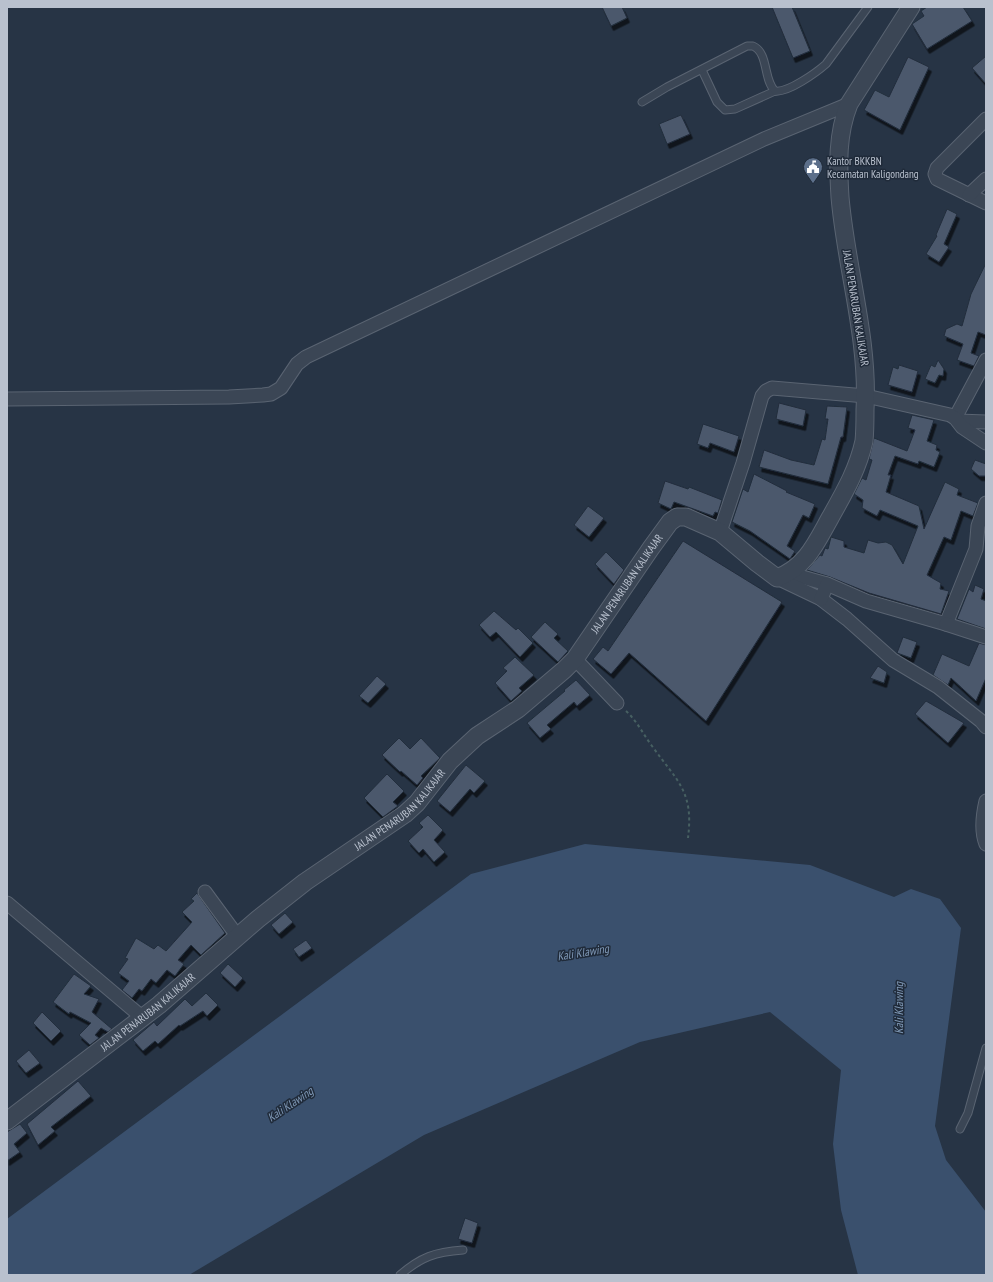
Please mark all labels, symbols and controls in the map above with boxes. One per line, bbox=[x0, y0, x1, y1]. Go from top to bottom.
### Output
place label: Kantor BKKBN Kecamatan Kaligondang bbox=[827, 154, 919, 181]
public building icon: Kantor BKKBN Kecamatan Kaligondang bbox=[802, 156, 824, 184]
street label: JALAN PENARUBAN KALIKAJAR bbox=[840, 248, 872, 367]
street label: JALAN PENARUBAN KALIKAJAR bbox=[587, 531, 666, 637]
street label: JALAN PENARUBAN KALIKAJAR bbox=[351, 766, 448, 854]
water label: Kali Klawing bbox=[556, 940, 611, 963]
street label: JALAN PENARUBAN KALIKAJAR bbox=[97, 970, 198, 1055]
water label: Kali Klawing bbox=[891, 981, 906, 1034]
water label: Kali Klawing bbox=[264, 1083, 316, 1125]

